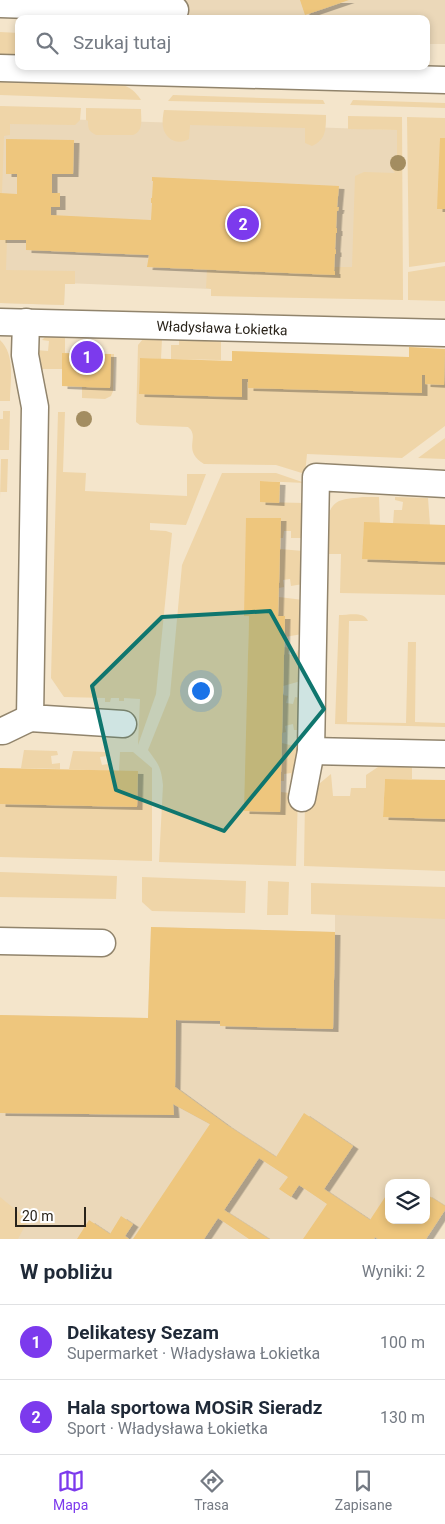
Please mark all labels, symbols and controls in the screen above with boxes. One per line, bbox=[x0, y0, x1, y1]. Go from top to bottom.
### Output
search box bbox=[15, 15, 430, 70]
icon: search bbox=[33, 29, 61, 57]
text: Szukaj tutaj bbox=[73, 31, 171, 54]
pin: 2 bbox=[227, 205, 259, 243]
street label: Władysława Łokietka bbox=[156, 318, 288, 338]
pin: 1 bbox=[71, 338, 103, 376]
your location bbox=[188, 678, 214, 704]
map controls bbox=[385, 1179, 430, 1224]
button: layers bbox=[385, 1179, 430, 1224]
scale bar bbox=[15, 1204, 86, 1227]
text: 20 m bbox=[22, 1208, 54, 1224]
text: W pobliżu bbox=[20, 1260, 113, 1284]
text: Wyniki: 2 bbox=[362, 1262, 425, 1281]
text: Delikatesy Sezam bbox=[67, 1321, 219, 1344]
text: 1 bbox=[31, 1333, 41, 1352]
text: 100 m bbox=[380, 1333, 425, 1352]
text: Supermarket · Władysława Łokietka bbox=[67, 1344, 320, 1363]
text: Hala sportowa MOSiR Sieradz bbox=[67, 1396, 322, 1419]
text: 2 bbox=[31, 1408, 41, 1427]
text: 130 m bbox=[380, 1408, 425, 1427]
text: Sport · Władysława Łokietka bbox=[67, 1419, 268, 1438]
tab: Mapa bbox=[53, 1467, 88, 1513]
tab: Trasa bbox=[194, 1467, 229, 1513]
tab: Zapisane bbox=[335, 1467, 392, 1513]

